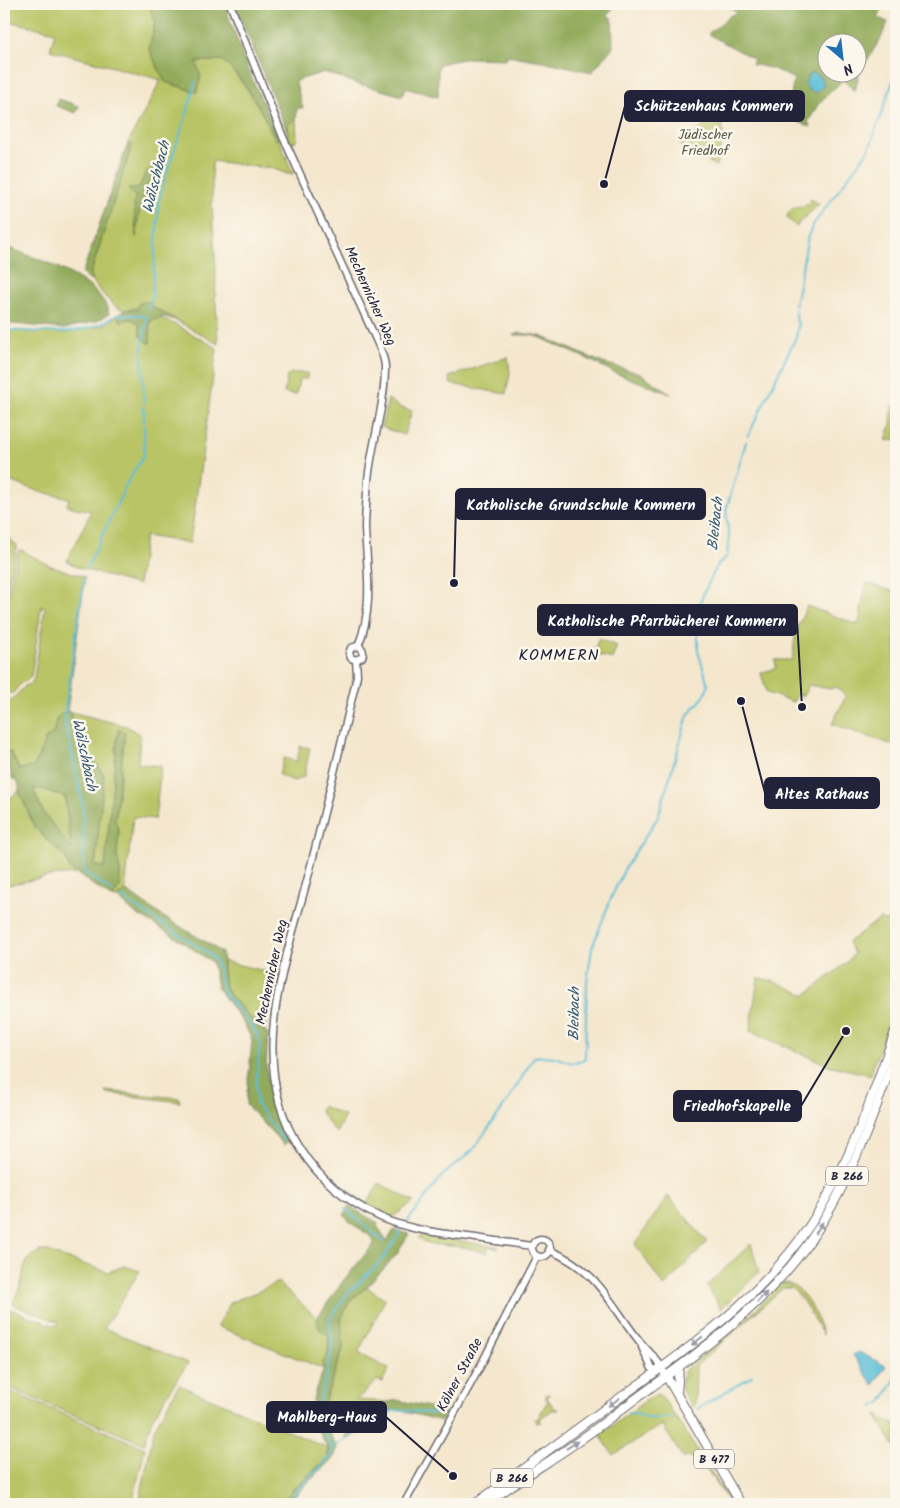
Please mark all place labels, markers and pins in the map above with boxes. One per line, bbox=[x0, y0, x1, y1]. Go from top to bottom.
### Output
callout: Schützenhaus Kommern bbox=[625, 91, 804, 121]
callout: Katholische Grundschule Kommern bbox=[456, 489, 705, 519]
callout: Katholische Pfarrbücherei Kommern bbox=[538, 605, 797, 635]
callout: Altes Rathaus bbox=[765, 778, 879, 808]
callout: Friedhofskapelle bbox=[674, 1091, 801, 1121]
callout: Mahlberg-Haus bbox=[267, 1402, 386, 1432]

